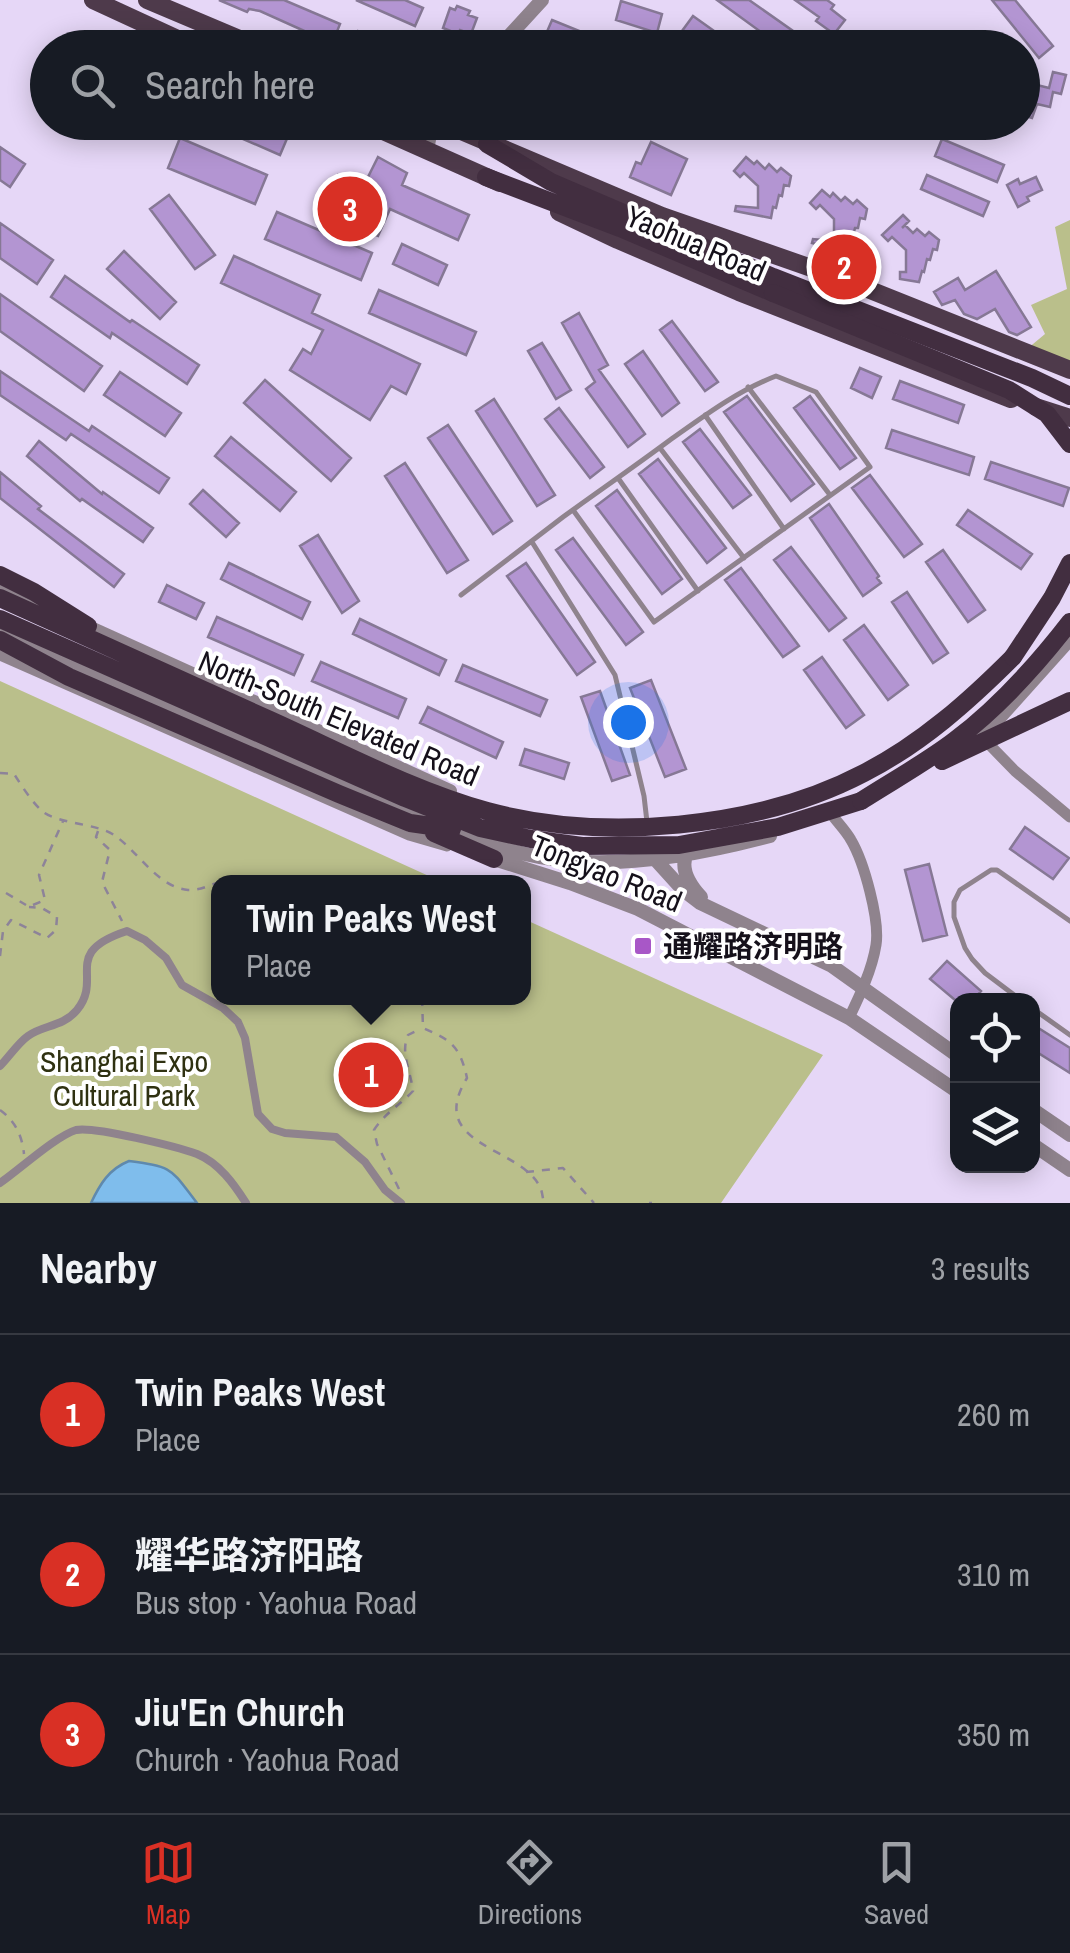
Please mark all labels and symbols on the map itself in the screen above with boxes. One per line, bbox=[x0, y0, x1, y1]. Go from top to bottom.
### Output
pin: 3 bbox=[318, 172, 382, 246]
street label: Yaohua Road bbox=[620, 196, 772, 290]
pin: 2 bbox=[812, 230, 876, 304]
street label: North-South Elevated Road bbox=[193, 641, 485, 795]
your location bbox=[603, 697, 654, 748]
street label: Tongyao Road bbox=[526, 825, 688, 921]
place label: 通耀路济明路 bbox=[663, 926, 843, 966]
marker: 通耀路济明路 bbox=[632, 935, 654, 957]
pin: 1 bbox=[338, 1038, 404, 1112]
park label: Shanghai Expo Cultural Park bbox=[40, 1041, 208, 1115]

